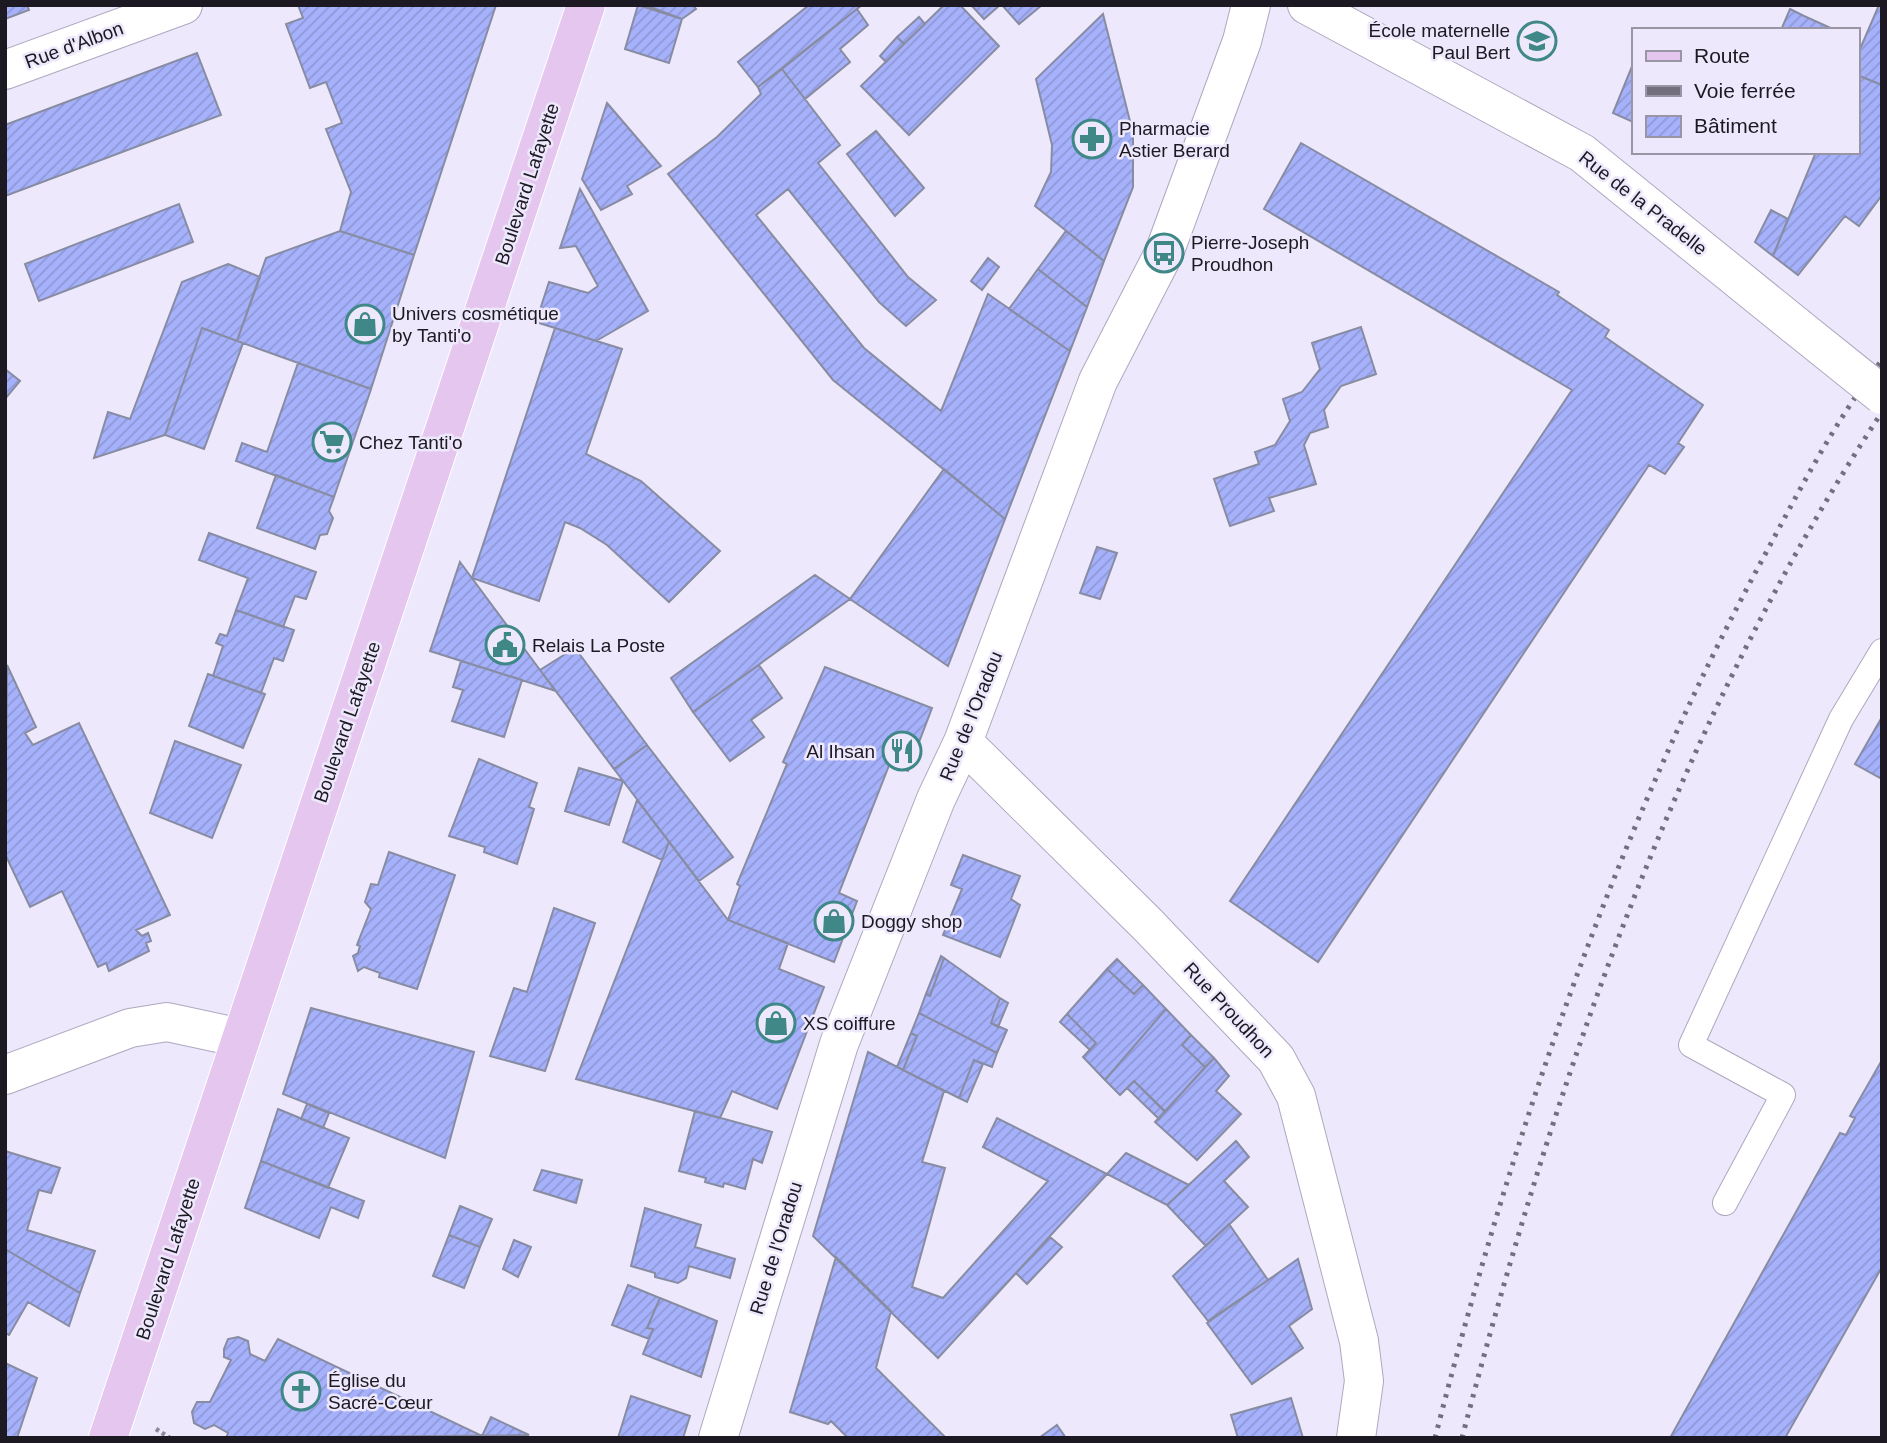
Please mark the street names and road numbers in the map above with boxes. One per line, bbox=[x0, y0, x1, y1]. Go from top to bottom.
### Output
street label: Rue d'Albon bbox=[22, 18, 126, 72]
street label: Boulevard Lafayette bbox=[491, 100, 563, 268]
street label: Rue de la Pradelle bbox=[1575, 147, 1711, 259]
street label: Boulevard Lafayette bbox=[310, 639, 384, 805]
street label: Rue de l'Oradou bbox=[935, 648, 1007, 784]
street label: Rue Proudhon bbox=[1180, 958, 1278, 1062]
street label: Boulevard Lafayette bbox=[132, 1175, 204, 1343]
street label: Rue de l'Oradou bbox=[746, 1179, 806, 1317]

